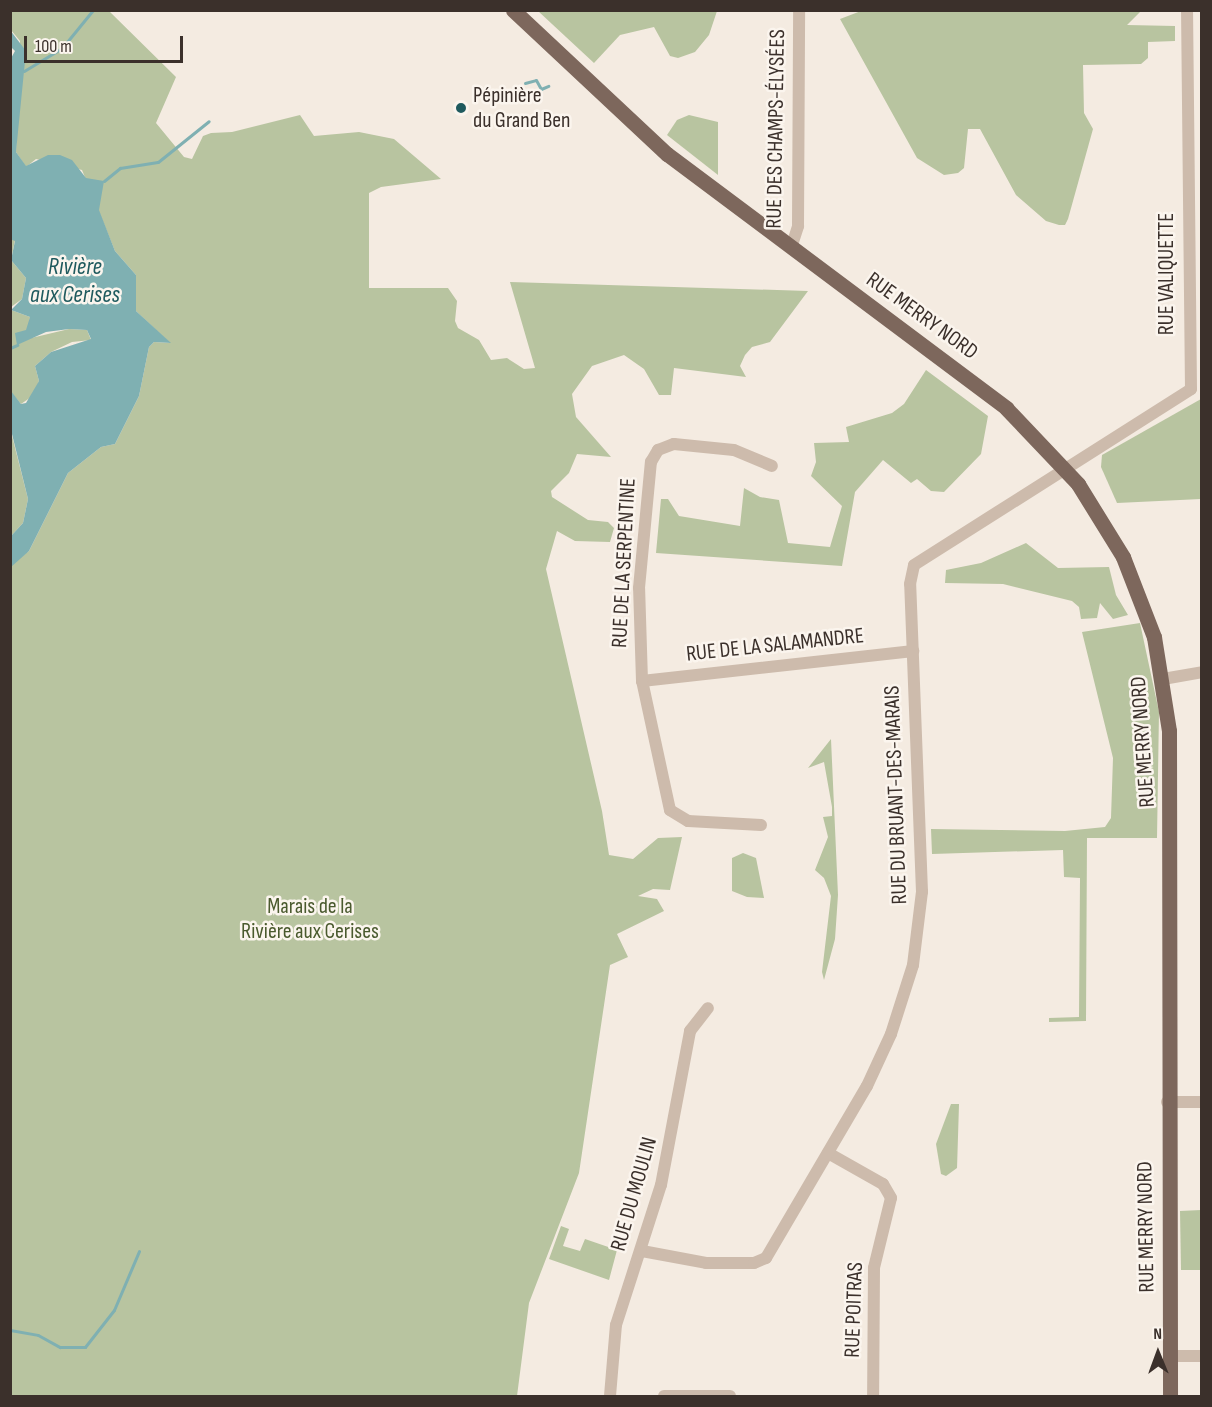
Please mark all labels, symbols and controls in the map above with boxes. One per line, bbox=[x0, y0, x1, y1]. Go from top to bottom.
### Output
scale bar bbox=[27, 24, 186, 62]
street label: RUE DES CHAMPS-ÉLYSÉES bbox=[761, 29, 791, 229]
text: 100 m bbox=[35, 36, 72, 57]
place label: Pépinière du Grand Ben bbox=[473, 82, 570, 134]
marker: Pépinière du Grand Ben bbox=[454, 101, 468, 115]
street label: RUE VALIQUETTE bbox=[1154, 213, 1180, 335]
water label: Rivière aux Cerises bbox=[30, 253, 120, 309]
street label: RUE MERRY NORD bbox=[861, 267, 983, 365]
street label: RUE DE LA SERPENTINE bbox=[606, 477, 642, 649]
street label: RUE DE LA SALAMANDRE bbox=[685, 623, 865, 667]
street label: RUE MERRY NORD bbox=[1125, 676, 1161, 808]
street label: RUE DU BRUANT-DES-MARAIS bbox=[879, 685, 913, 905]
park label: Marais de la Rivière aux Cerises bbox=[241, 893, 379, 944]
street label: RUE DU MOULIN bbox=[605, 1134, 663, 1254]
street label: RUE MERRY NORD bbox=[1132, 1161, 1160, 1293]
street label: RUE POITRAS bbox=[839, 1262, 869, 1358]
north arrow bbox=[1128, 1323, 1188, 1383]
text: N bbox=[1153, 1325, 1162, 1344]

